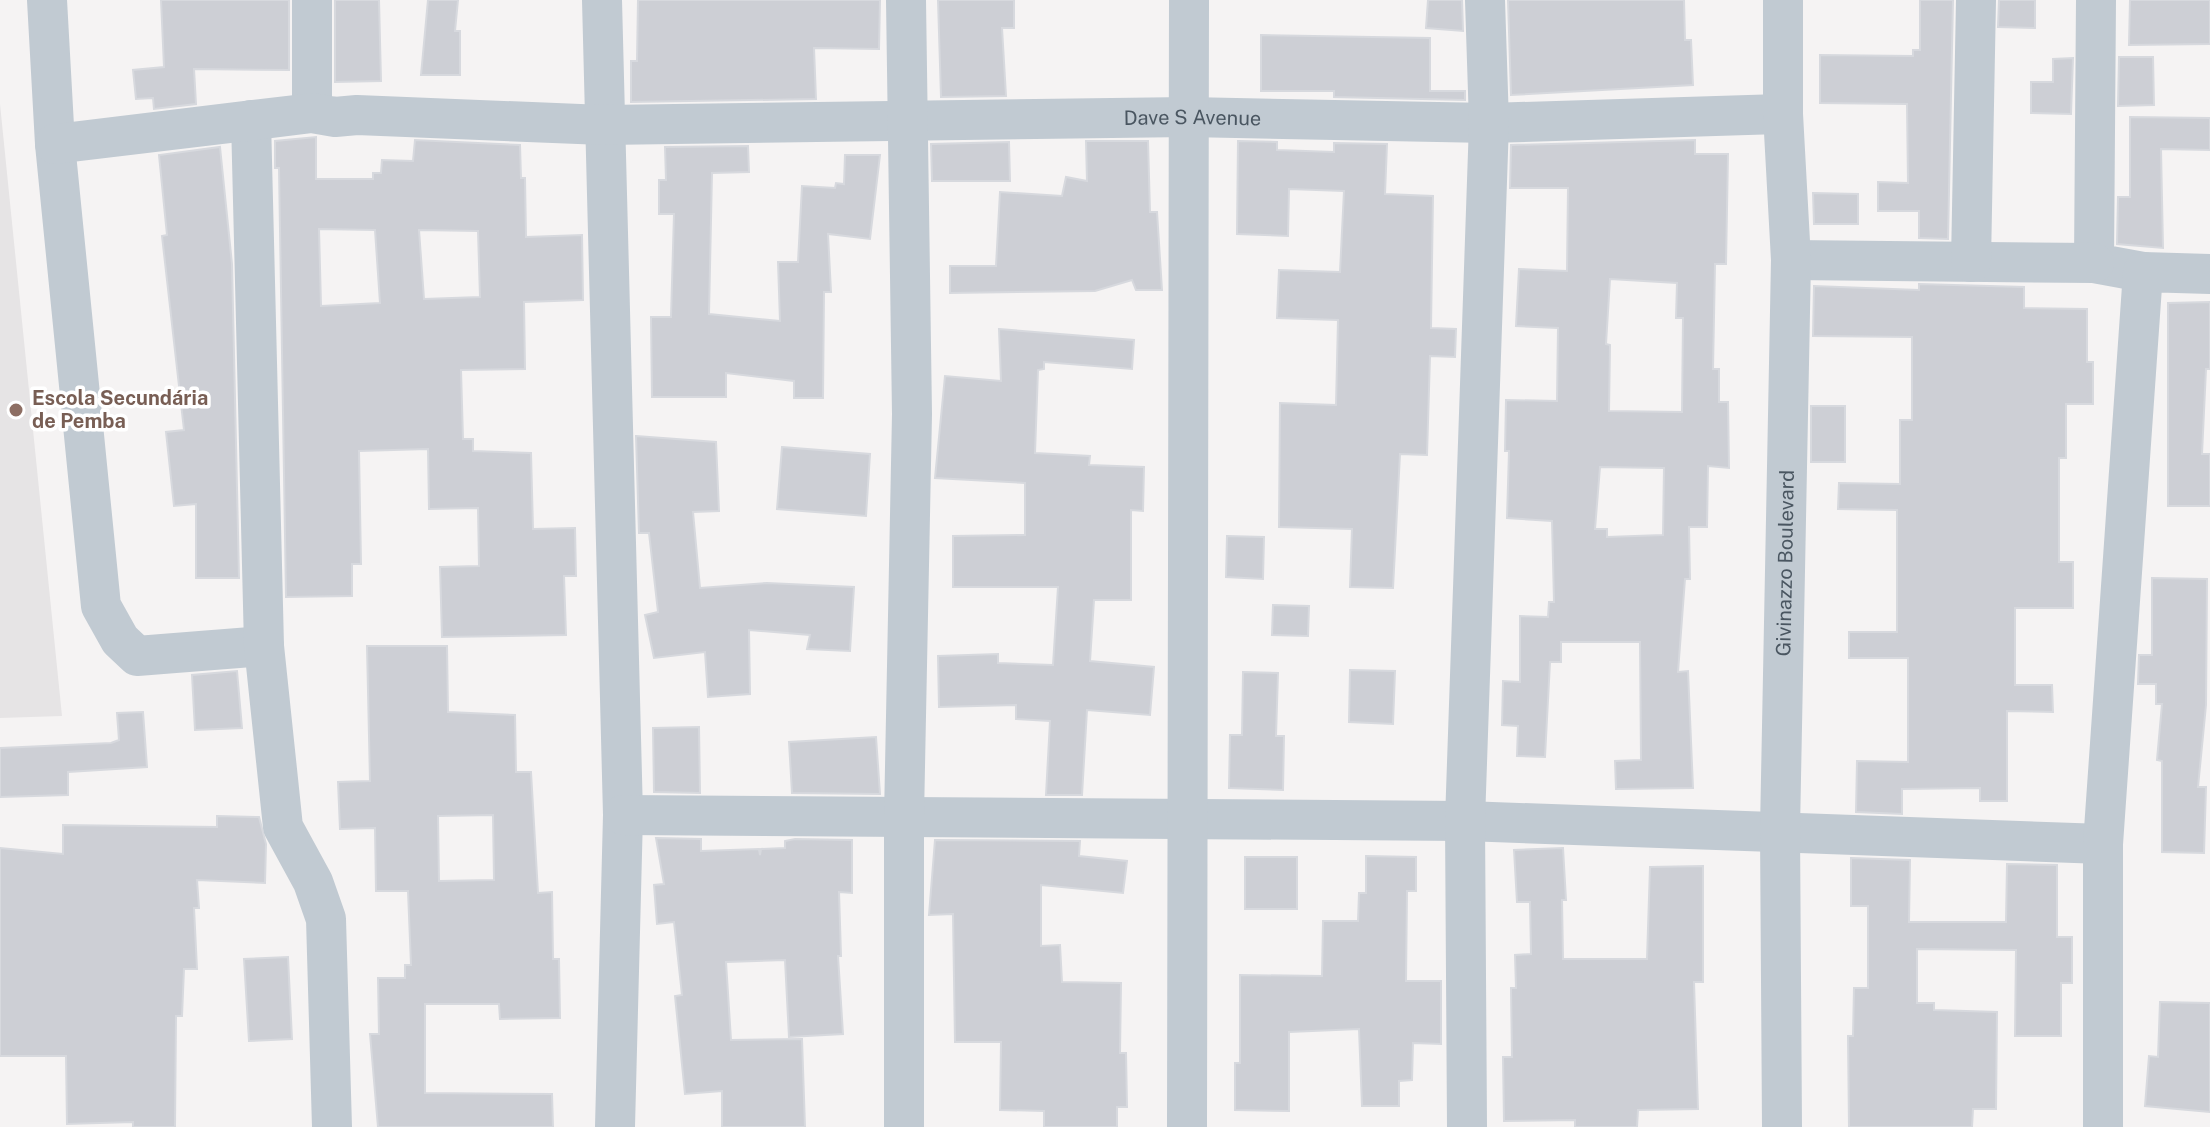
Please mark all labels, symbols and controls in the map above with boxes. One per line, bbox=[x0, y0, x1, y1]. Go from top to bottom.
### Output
street label: Dave S Avenue bbox=[1123, 105, 1261, 130]
place label: Escola Secundária de Pemba bbox=[32, 386, 208, 433]
marker: Escola Secundária de Pemba bbox=[7, 401, 25, 419]
street label: Givinazzo Boulevard bbox=[1771, 470, 1799, 657]

